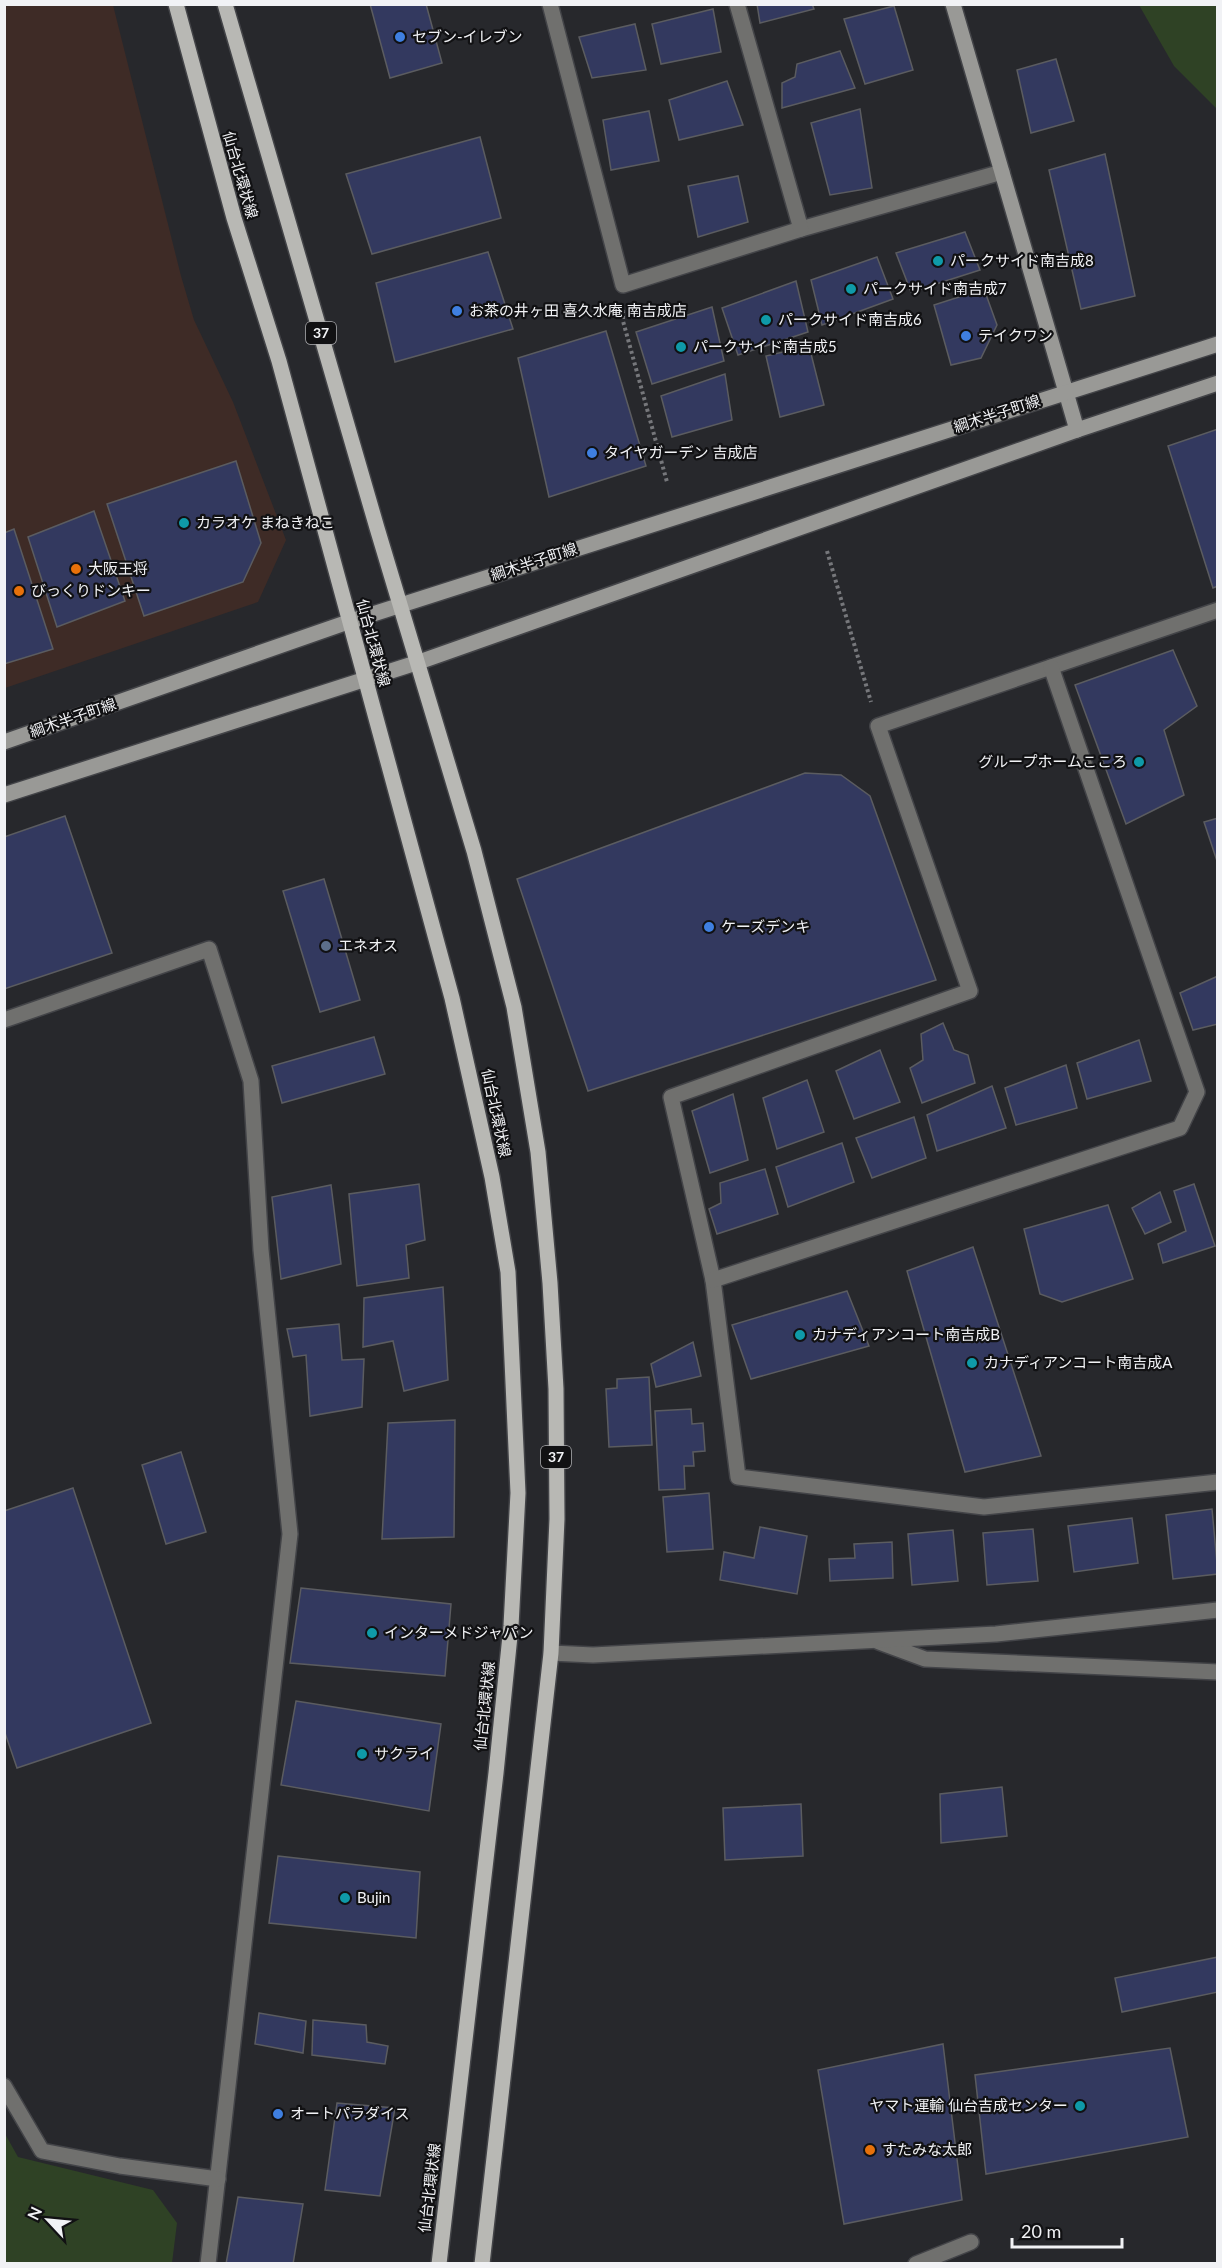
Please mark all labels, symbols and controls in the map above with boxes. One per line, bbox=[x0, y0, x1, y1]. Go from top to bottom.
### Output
place label: セブン-イレブン bbox=[412, 27, 523, 45]
marker: セブン-イレブン bbox=[393, 30, 407, 44]
street label: 仙台北環状線 bbox=[220, 129, 262, 220]
place label: パークサイド南吉成8 bbox=[950, 251, 1094, 269]
marker: パークサイド南吉成8 bbox=[931, 254, 945, 268]
place label: パークサイド南吉成7 bbox=[863, 279, 1007, 297]
marker: パークサイド南吉成7 bbox=[844, 282, 858, 296]
place label: お茶の井ヶ田 喜久水庵 南吉成店 bbox=[469, 301, 687, 319]
marker: お茶の井ヶ田 喜久水庵 南吉成店 bbox=[450, 304, 464, 318]
place label: パークサイド南吉成6 bbox=[778, 310, 922, 328]
marker: パークサイド南吉成6 bbox=[759, 313, 773, 327]
road number: 37 bbox=[306, 322, 336, 344]
place label: テイクワン bbox=[978, 326, 1053, 344]
marker: テイクワン bbox=[959, 329, 973, 343]
place label: パークサイド南吉成5 bbox=[693, 337, 837, 355]
marker: パークサイド南吉成5 bbox=[674, 340, 688, 354]
street label: 綱木半子町線 bbox=[951, 391, 1042, 436]
place label: タイヤガーデン 吉成店 bbox=[604, 443, 757, 461]
marker: タイヤガーデン 吉成店 bbox=[585, 446, 599, 460]
place label: カラオケ まねきねこ bbox=[196, 513, 335, 531]
marker: カラオケ まねきねこ bbox=[177, 516, 191, 530]
street label: 綱木半子町線 bbox=[488, 539, 579, 584]
place label: 大阪王将 bbox=[88, 559, 148, 577]
marker: 大阪王将 bbox=[69, 562, 83, 576]
place label: びっくりドンキー bbox=[31, 581, 151, 599]
marker: びっくりドンキー bbox=[12, 584, 26, 598]
street label: 仙台北環状線 bbox=[354, 597, 394, 689]
street label: 綱木半子町線 bbox=[27, 694, 118, 740]
place label: グループホームこころ bbox=[978, 752, 1127, 770]
marker: グループホームこころ bbox=[1132, 755, 1146, 769]
place label: ケーズデンキ bbox=[721, 917, 810, 935]
marker: ケーズデンキ bbox=[702, 920, 716, 934]
place label: エネオス bbox=[338, 936, 398, 954]
marker: エネオス bbox=[319, 939, 333, 953]
street label: 仙台北環状線 bbox=[479, 1067, 515, 1159]
place label: カナディアンコート南吉成B bbox=[812, 1325, 1000, 1343]
marker: カナディアンコート南吉成B bbox=[793, 1328, 807, 1342]
place label: カナディアンコート南吉成A bbox=[984, 1353, 1173, 1371]
marker: カナディアンコート南吉成A bbox=[965, 1356, 979, 1370]
road number: 37 bbox=[541, 1446, 571, 1468]
place label: インターメドジャパン bbox=[384, 1623, 533, 1641]
marker: インターメドジャパン bbox=[365, 1626, 379, 1640]
street label: 仙台北環状線 bbox=[470, 1660, 498, 1752]
place label: サクライ bbox=[374, 1744, 434, 1762]
marker: サクライ bbox=[355, 1747, 369, 1761]
place label: Bujin bbox=[357, 1888, 390, 1906]
marker: Bujin bbox=[338, 1891, 352, 1905]
place label: ヤマト運輸 仙台吉成センター bbox=[869, 2096, 1068, 2114]
marker: ヤマト運輸 仙台吉成センター bbox=[1073, 2099, 1087, 2113]
place label: オートパラダイス bbox=[290, 2104, 410, 2122]
marker: オートパラダイス bbox=[271, 2107, 285, 2121]
place label: すたみな太郎 bbox=[882, 2140, 972, 2158]
street label: 仙台北環状線 bbox=[415, 2142, 443, 2234]
marker: すたみな太郎 bbox=[863, 2143, 877, 2157]
north arrow bbox=[18, 2190, 78, 2250]
text: N bbox=[23, 2204, 45, 2223]
scale bar bbox=[1012, 2211, 1122, 2249]
text: 20 m bbox=[1021, 2220, 1061, 2242]

